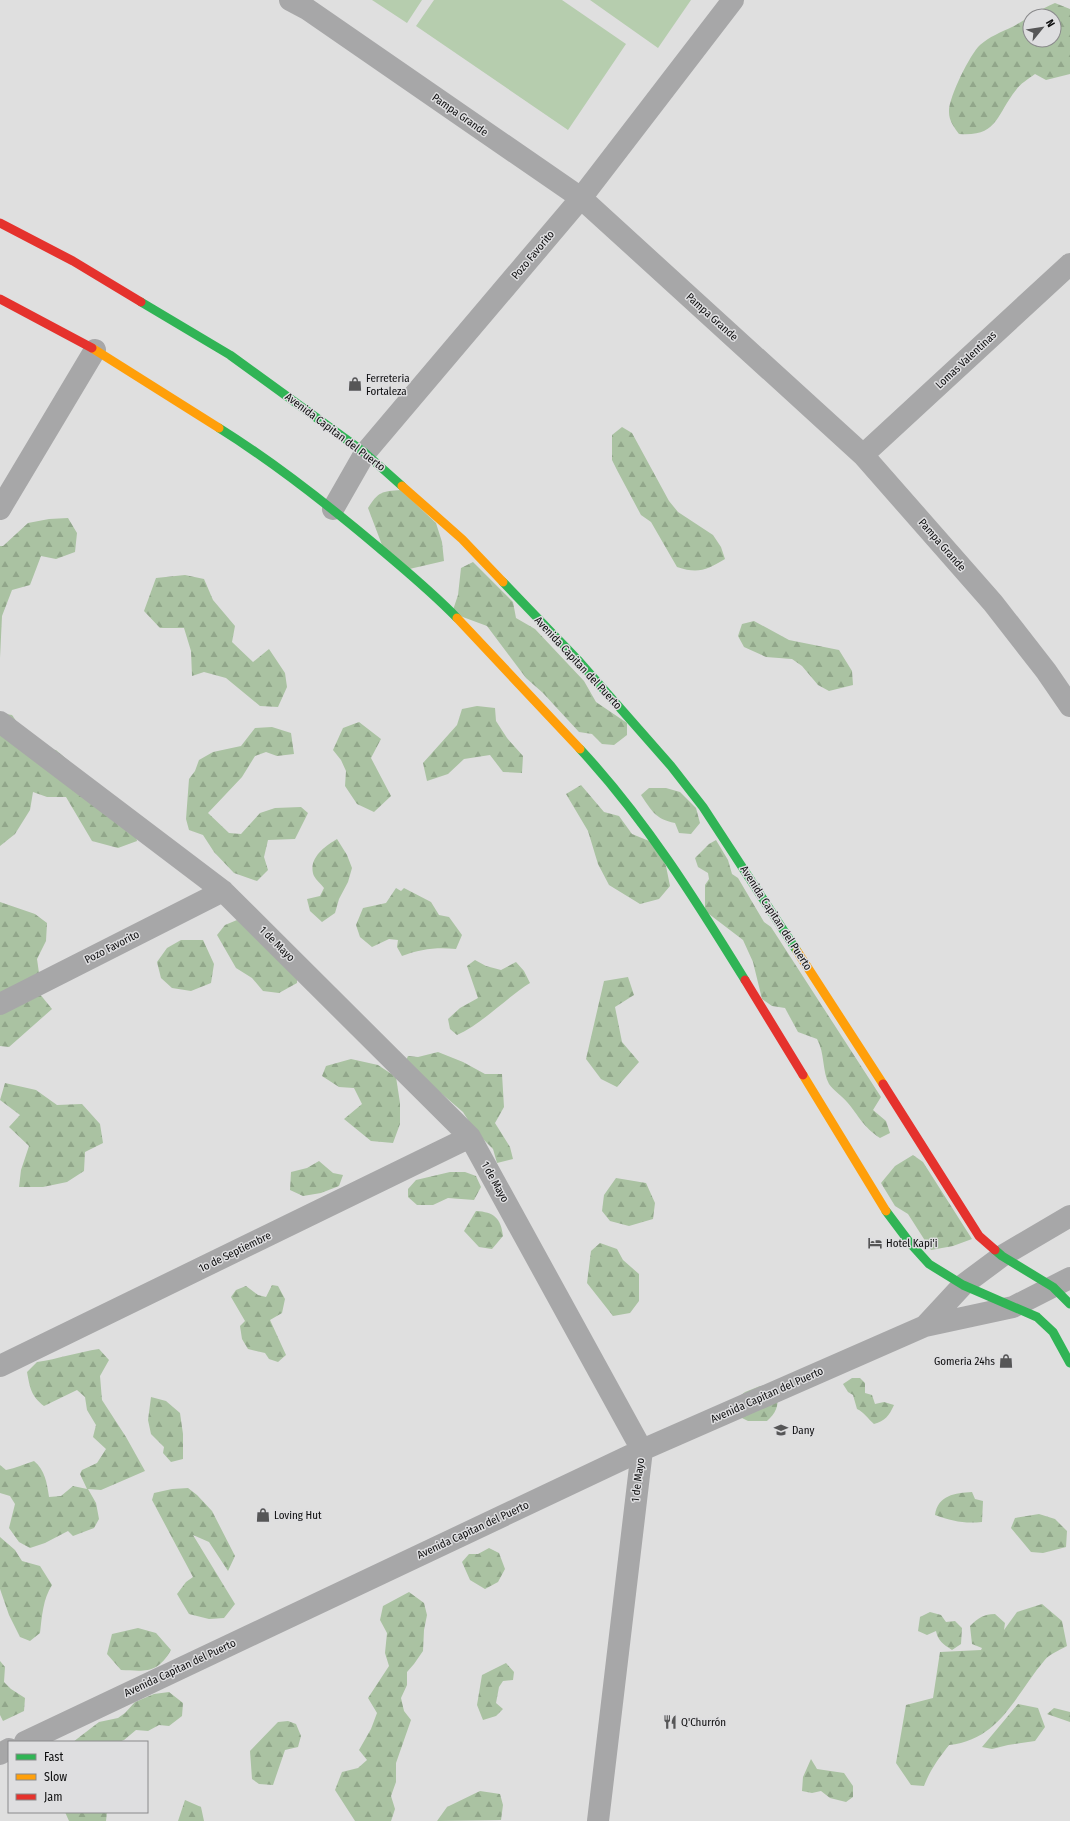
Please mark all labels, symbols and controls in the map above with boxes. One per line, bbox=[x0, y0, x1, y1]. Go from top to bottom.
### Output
north arrow bbox=[1022, 8, 1062, 48]
text: N bbox=[1043, 17, 1058, 29]
street label: Pampa Grande bbox=[430, 91, 490, 139]
street label: Pozo Favorito bbox=[509, 228, 557, 282]
street label: Pampa Grande bbox=[683, 290, 741, 344]
street label: Lomas Valentinas bbox=[933, 328, 999, 391]
place label: Ferreteria Fortaleza bbox=[366, 372, 410, 398]
shop icon: Ferreteria Fortaleza bbox=[347, 376, 363, 392]
street label: Avenida Capitan del Puerto bbox=[282, 390, 388, 474]
street label: Pampa Grande bbox=[916, 516, 968, 574]
street label: Avenida Capitan del Puerto bbox=[532, 614, 624, 712]
street label: Avenida Capitan del Puerto bbox=[737, 863, 815, 973]
street label: 1 de Mayo bbox=[257, 924, 297, 964]
street label: Pozo Favorito bbox=[82, 928, 142, 966]
street label: 1 de Mayo bbox=[479, 1159, 512, 1205]
street label: 1o de Septiembre bbox=[197, 1229, 273, 1275]
hotel icon: Hotel Kapi'i bbox=[867, 1235, 883, 1251]
place label: Hotel Kapi'i bbox=[886, 1237, 938, 1250]
shop icon: Gomeria 24hs bbox=[998, 1353, 1014, 1369]
place label: Gomeria 24hs bbox=[934, 1355, 995, 1368]
street label: Avenida Capitan del Puerto bbox=[709, 1364, 825, 1426]
school or university icon: Dany bbox=[773, 1422, 789, 1438]
place label: Dany bbox=[792, 1424, 814, 1437]
street label: 1 de Mayo bbox=[629, 1457, 647, 1503]
street label: Avenida Capitan del Puerto bbox=[415, 1498, 531, 1562]
shop icon: Loving Hut bbox=[255, 1507, 271, 1523]
place label: Loving Hut bbox=[274, 1509, 322, 1522]
street label: Avenida Capitan del Puerto bbox=[122, 1636, 238, 1700]
restaurant icon: Q'Churrón bbox=[662, 1714, 678, 1730]
place label: Q'Churrón bbox=[681, 1716, 726, 1729]
legend bbox=[8, 1741, 148, 1813]
text: Fast bbox=[44, 1750, 63, 1764]
text: Slow bbox=[44, 1770, 67, 1784]
text: Jam bbox=[44, 1790, 62, 1804]

